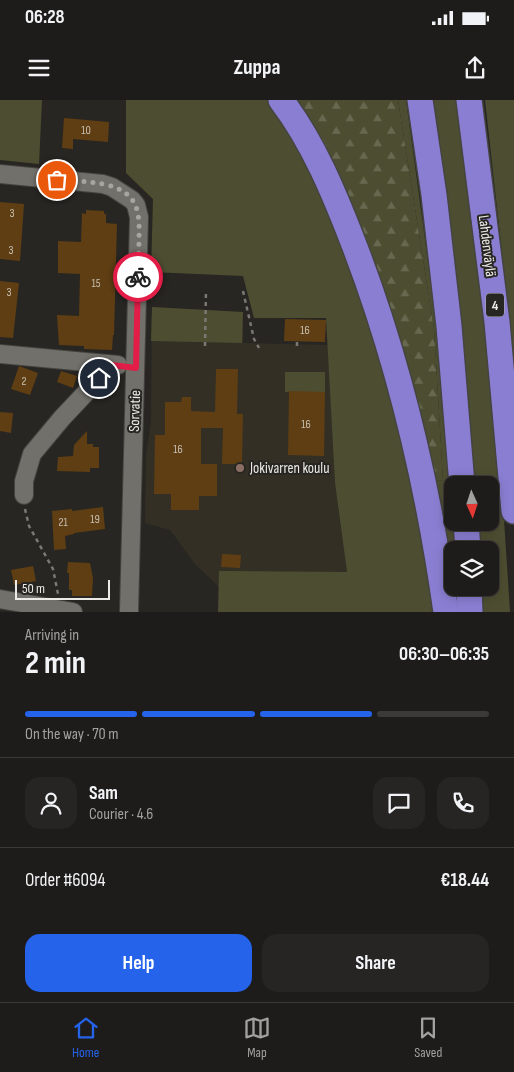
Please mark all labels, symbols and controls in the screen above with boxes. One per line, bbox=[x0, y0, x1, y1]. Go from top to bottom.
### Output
text: 06:28 bbox=[25, 6, 65, 29]
icon: menu bbox=[25, 54, 53, 82]
text: Zuppa bbox=[233, 54, 281, 81]
icon: share bbox=[461, 54, 489, 82]
house number: 10 bbox=[81, 123, 91, 138]
pin bbox=[36, 159, 78, 201]
icon: bag bbox=[43, 166, 71, 194]
house number: 3 bbox=[9, 206, 15, 221]
street label: Lahdenväylä bbox=[474, 214, 500, 278]
house number: 3 bbox=[8, 243, 14, 258]
courier bbox=[113, 252, 163, 302]
icon: bike bbox=[124, 263, 152, 291]
house number: 15 bbox=[91, 276, 101, 291]
house number: 3 bbox=[6, 285, 12, 300]
road number: 4 bbox=[486, 294, 504, 316]
house number: 16 bbox=[300, 323, 310, 338]
pin bbox=[78, 357, 120, 399]
icon: home bbox=[85, 364, 113, 392]
house number: 2 bbox=[22, 374, 27, 389]
street label: Sorvatie bbox=[125, 390, 145, 432]
house number: 16 bbox=[301, 417, 311, 432]
house number: 16 bbox=[173, 442, 183, 457]
place label: Jokivarren koulu bbox=[249, 459, 329, 478]
marker: Jokivarren koulu bbox=[234, 462, 246, 474]
north arrow bbox=[444, 476, 499, 531]
map controls bbox=[444, 476, 499, 596]
house number: 19 bbox=[90, 512, 100, 527]
house number: 21 bbox=[58, 515, 68, 530]
button: layers bbox=[444, 541, 499, 596]
scale bar bbox=[15, 577, 110, 600]
text: 50 m bbox=[22, 580, 45, 597]
text: Arriving in bbox=[25, 626, 79, 645]
text: 06:30–06:35 bbox=[399, 643, 489, 666]
text: 2 min bbox=[25, 644, 86, 683]
text: On the way · 70 m bbox=[25, 725, 118, 744]
button: person bbox=[25, 777, 77, 829]
button: chat bbox=[373, 777, 425, 829]
button: phone bbox=[437, 777, 489, 829]
text: Sam bbox=[89, 782, 118, 805]
text: Courier · 4.6 bbox=[89, 805, 153, 824]
text: Order #6094 bbox=[25, 869, 105, 892]
text: €18.44 bbox=[441, 869, 489, 892]
button: Help bbox=[25, 934, 252, 992]
button: Share bbox=[262, 934, 489, 992]
tab: Home bbox=[72, 1014, 100, 1061]
tab: Map bbox=[243, 1014, 271, 1061]
tab: Saved bbox=[414, 1014, 442, 1061]

